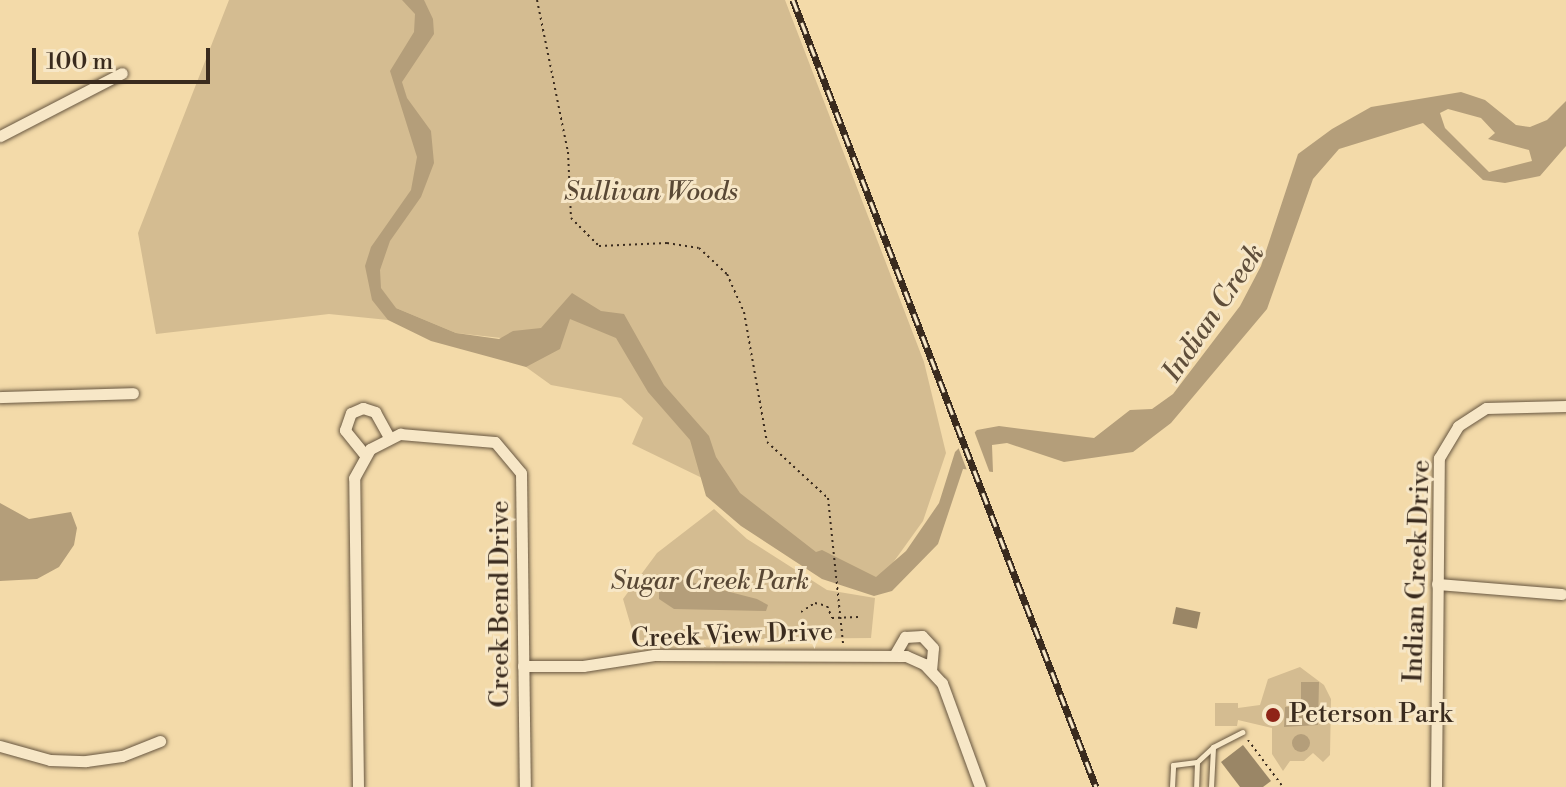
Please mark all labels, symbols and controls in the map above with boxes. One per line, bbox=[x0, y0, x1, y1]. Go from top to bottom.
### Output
scale bar bbox=[36, 32, 214, 82]
text: 100 m bbox=[46, 47, 113, 77]
park label: Sullivan Woods bbox=[564, 177, 738, 209]
water label: Indian Creek bbox=[1156, 238, 1272, 388]
street label: Indian Creek Drive bbox=[1399, 459, 1437, 683]
street label: Creek Bend Drive bbox=[485, 500, 517, 708]
park label: Sugar Creek Park bbox=[611, 566, 809, 598]
street label: Creek View Drive bbox=[630, 617, 834, 655]
place label: Peterson Park bbox=[1289, 699, 1453, 731]
marker: Peterson Park bbox=[1264, 706, 1282, 724]

